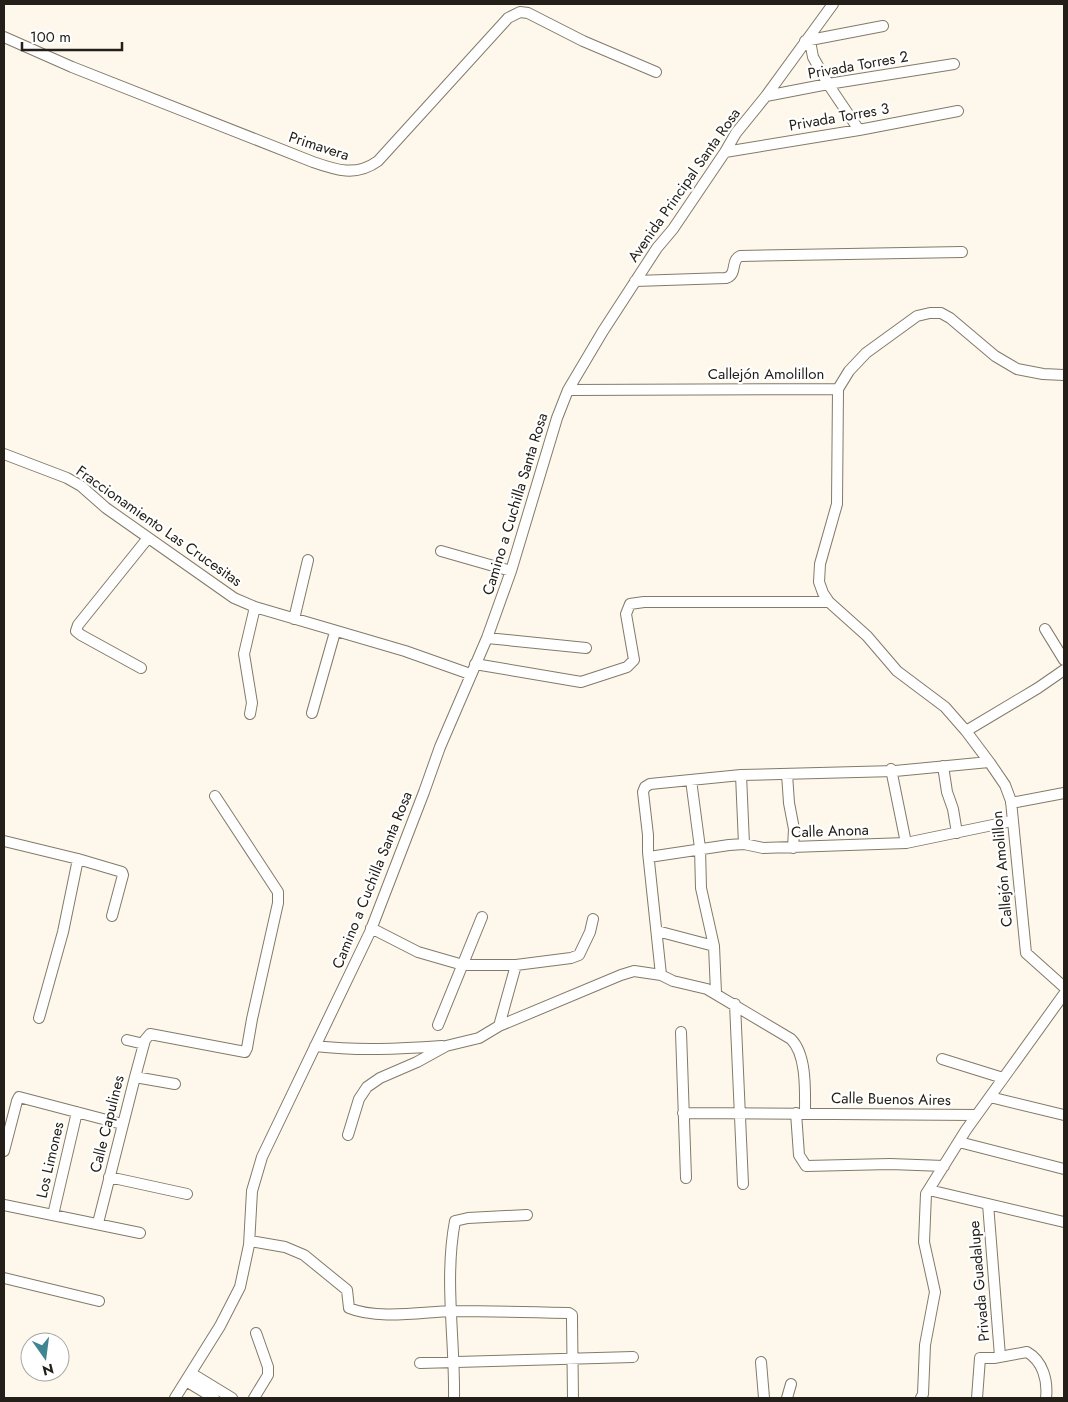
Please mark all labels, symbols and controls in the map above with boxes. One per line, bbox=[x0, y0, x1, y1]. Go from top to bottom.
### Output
scale bar bbox=[22, 20, 122, 52]
text: 100 m bbox=[30, 26, 71, 48]
street label: Privada Torres 2 bbox=[806, 45, 910, 85]
street label: Privada Torres 3 bbox=[787, 97, 891, 137]
street label: Avenida Principal Santa Rosa bbox=[622, 104, 746, 266]
street label: Primavera bbox=[286, 126, 352, 166]
street label: Callejón Amolillon bbox=[708, 363, 824, 385]
street label: Camino a Cuchilla Santa Rosa bbox=[477, 410, 553, 598]
street label: Fraccionamiento Las Crucesitas bbox=[72, 460, 246, 592]
street label: Camino a Cuchilla Santa Rosa bbox=[326, 788, 418, 972]
street label: Callejón Amolillon bbox=[986, 810, 1018, 928]
street label: Calle Anona bbox=[791, 819, 869, 843]
street label: Calle Capulines bbox=[84, 1073, 130, 1175]
street label: Calle Buenos Aires bbox=[831, 1087, 951, 1111]
street label: Los Limones bbox=[31, 1120, 69, 1200]
street label: Privada Guadalupe bbox=[963, 1219, 995, 1342]
north arrow bbox=[20, 1332, 70, 1382]
text: N bbox=[40, 1359, 56, 1381]

